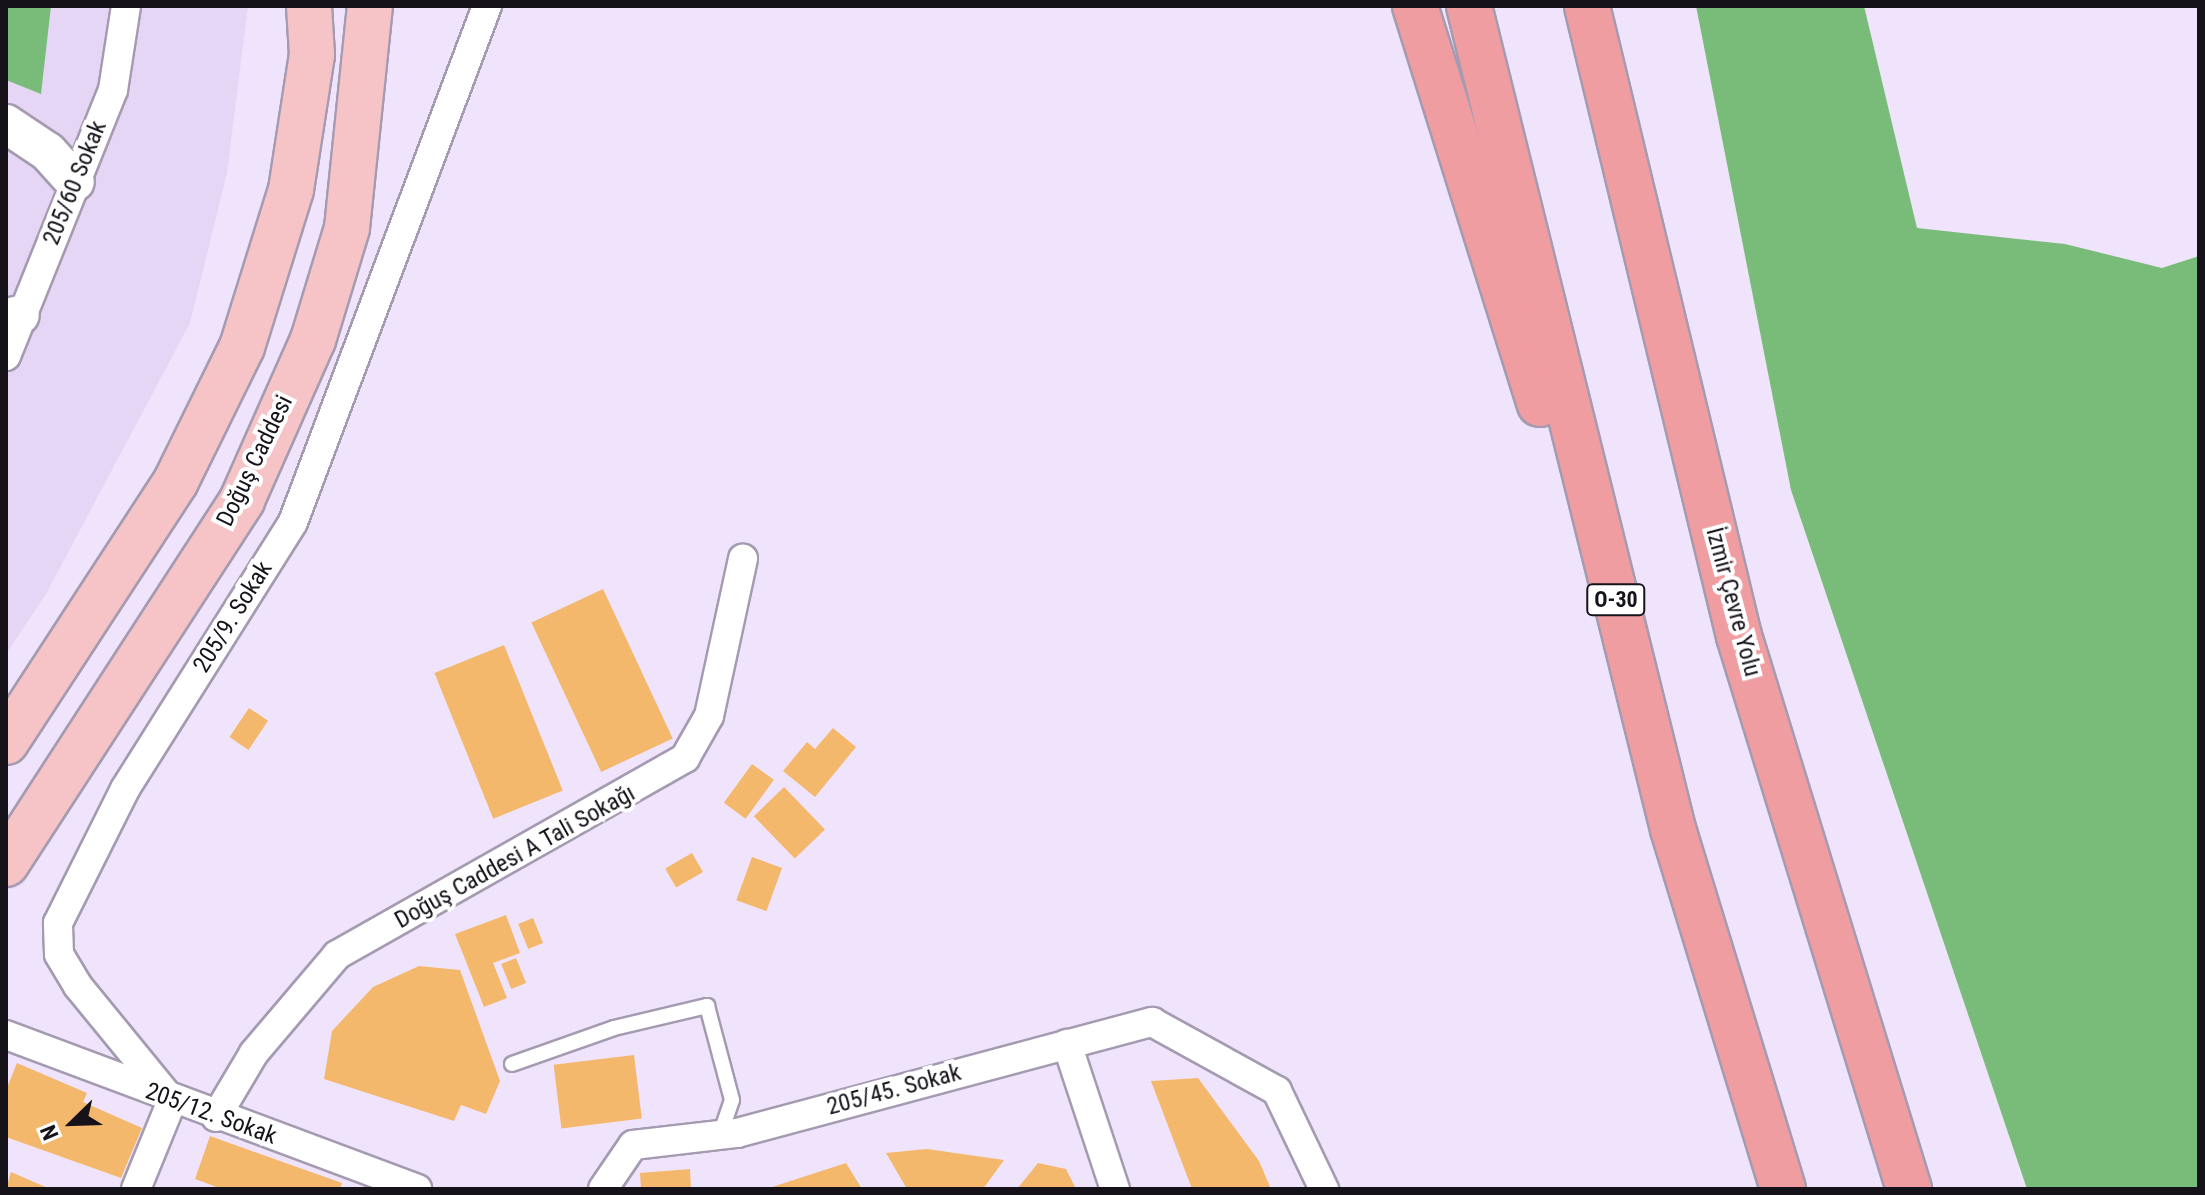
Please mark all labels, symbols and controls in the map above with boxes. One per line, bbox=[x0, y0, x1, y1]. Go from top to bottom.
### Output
street label: 205/60 Sokak bbox=[37, 117, 113, 249]
street label: Doğuş Caddesi bbox=[211, 391, 299, 531]
street label: İzmir Çevre Yolu bbox=[1699, 525, 1767, 679]
street label: 205/9. Sokak bbox=[187, 556, 279, 678]
road number: O-30 bbox=[1586, 582, 1646, 618]
street label: Doğuş Caddesi A Tali Sokağı bbox=[390, 779, 640, 935]
street label: 205/45. Sokak bbox=[824, 1058, 964, 1122]
street label: 205/12. Sokak bbox=[141, 1077, 281, 1151]
north arrow bbox=[32, 1083, 112, 1163]
text: N bbox=[35, 1121, 64, 1144]

